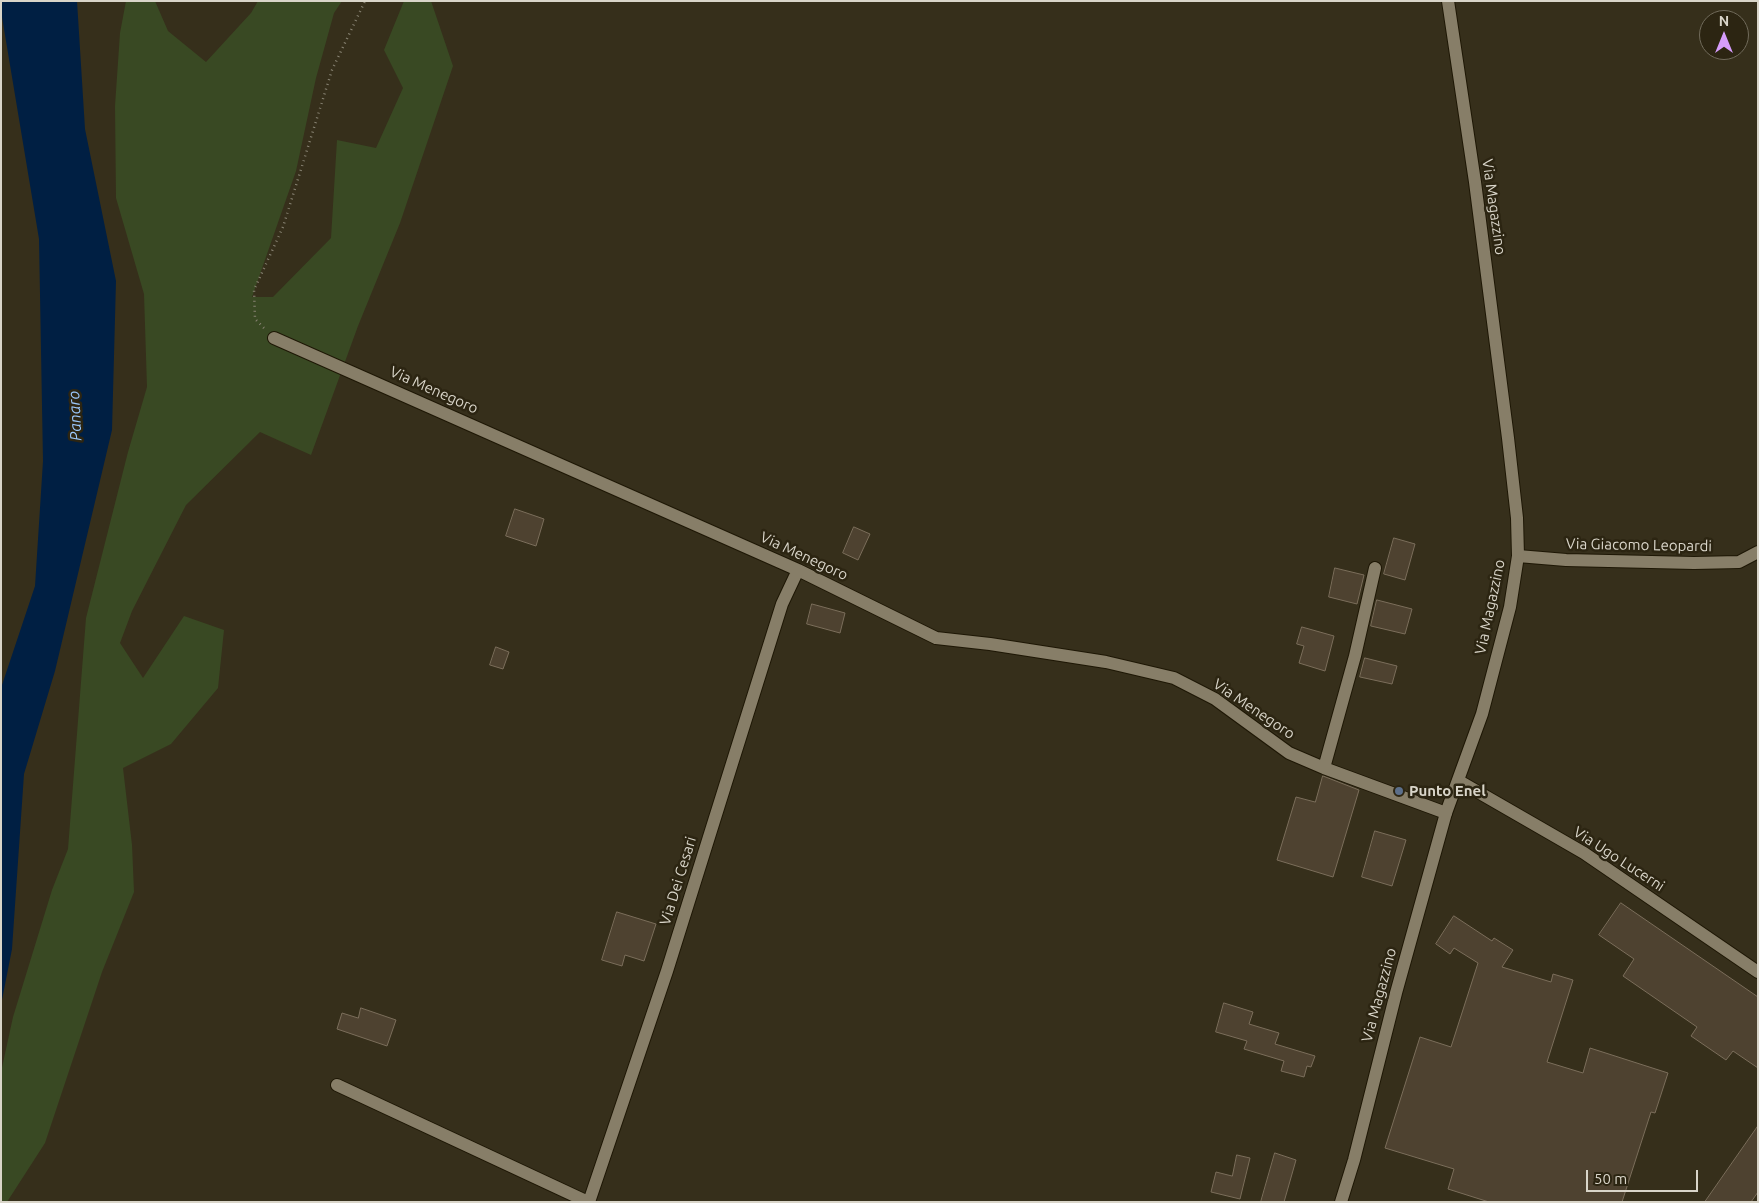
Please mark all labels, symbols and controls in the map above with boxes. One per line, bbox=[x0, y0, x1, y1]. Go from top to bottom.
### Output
north arrow bbox=[1699, 10, 1749, 60]
text: N bbox=[1719, 13, 1729, 29]
street label: Via Magazzino bbox=[1478, 158, 1510, 256]
street label: Via Menegoro bbox=[387, 362, 481, 418]
water label: Panaro bbox=[64, 390, 86, 442]
street label: Via Menegoro bbox=[757, 528, 851, 584]
street label: Via Giacomo Leopardi bbox=[1566, 535, 1712, 555]
street label: Via Magazzino bbox=[1471, 558, 1509, 656]
street label: Via Menegoro bbox=[1210, 675, 1298, 743]
place label: Punto Enel bbox=[1409, 782, 1486, 800]
marker: Punto Enel bbox=[1393, 785, 1405, 797]
street label: Via Ugo Lucerni bbox=[1570, 823, 1668, 895]
street label: Via Dei Cesari bbox=[656, 834, 700, 928]
street label: Via Magazzino bbox=[1358, 946, 1400, 1044]
scale bar bbox=[1589, 1160, 1702, 1192]
text: 50 m bbox=[1594, 1170, 1627, 1187]

